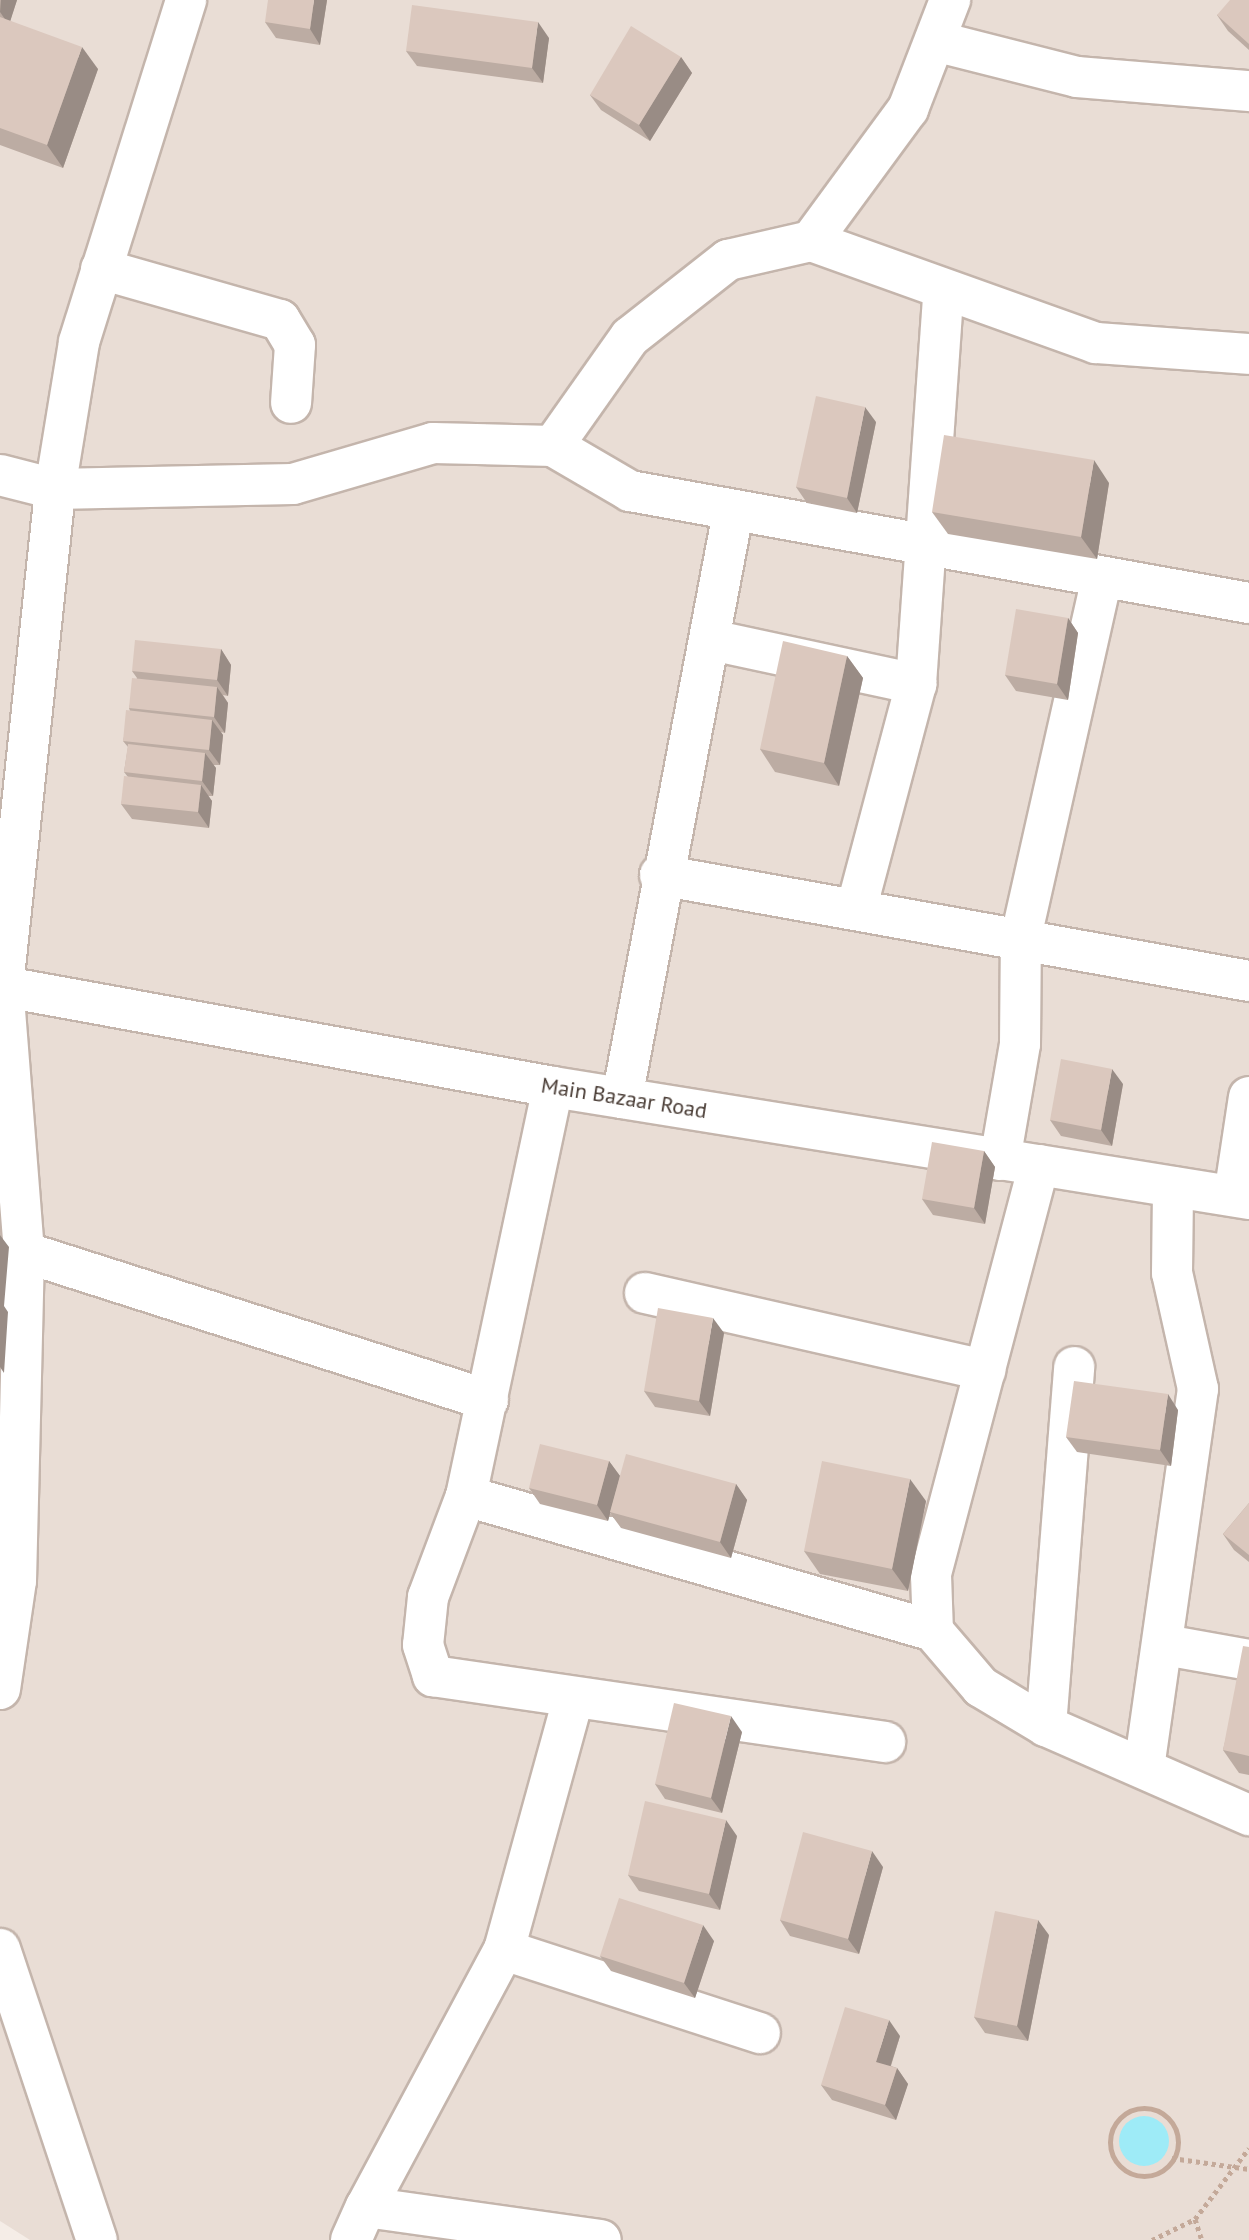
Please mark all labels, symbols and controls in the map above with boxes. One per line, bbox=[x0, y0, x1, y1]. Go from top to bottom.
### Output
street label: Main Bazaar Road bbox=[539, 1072, 709, 1124]

